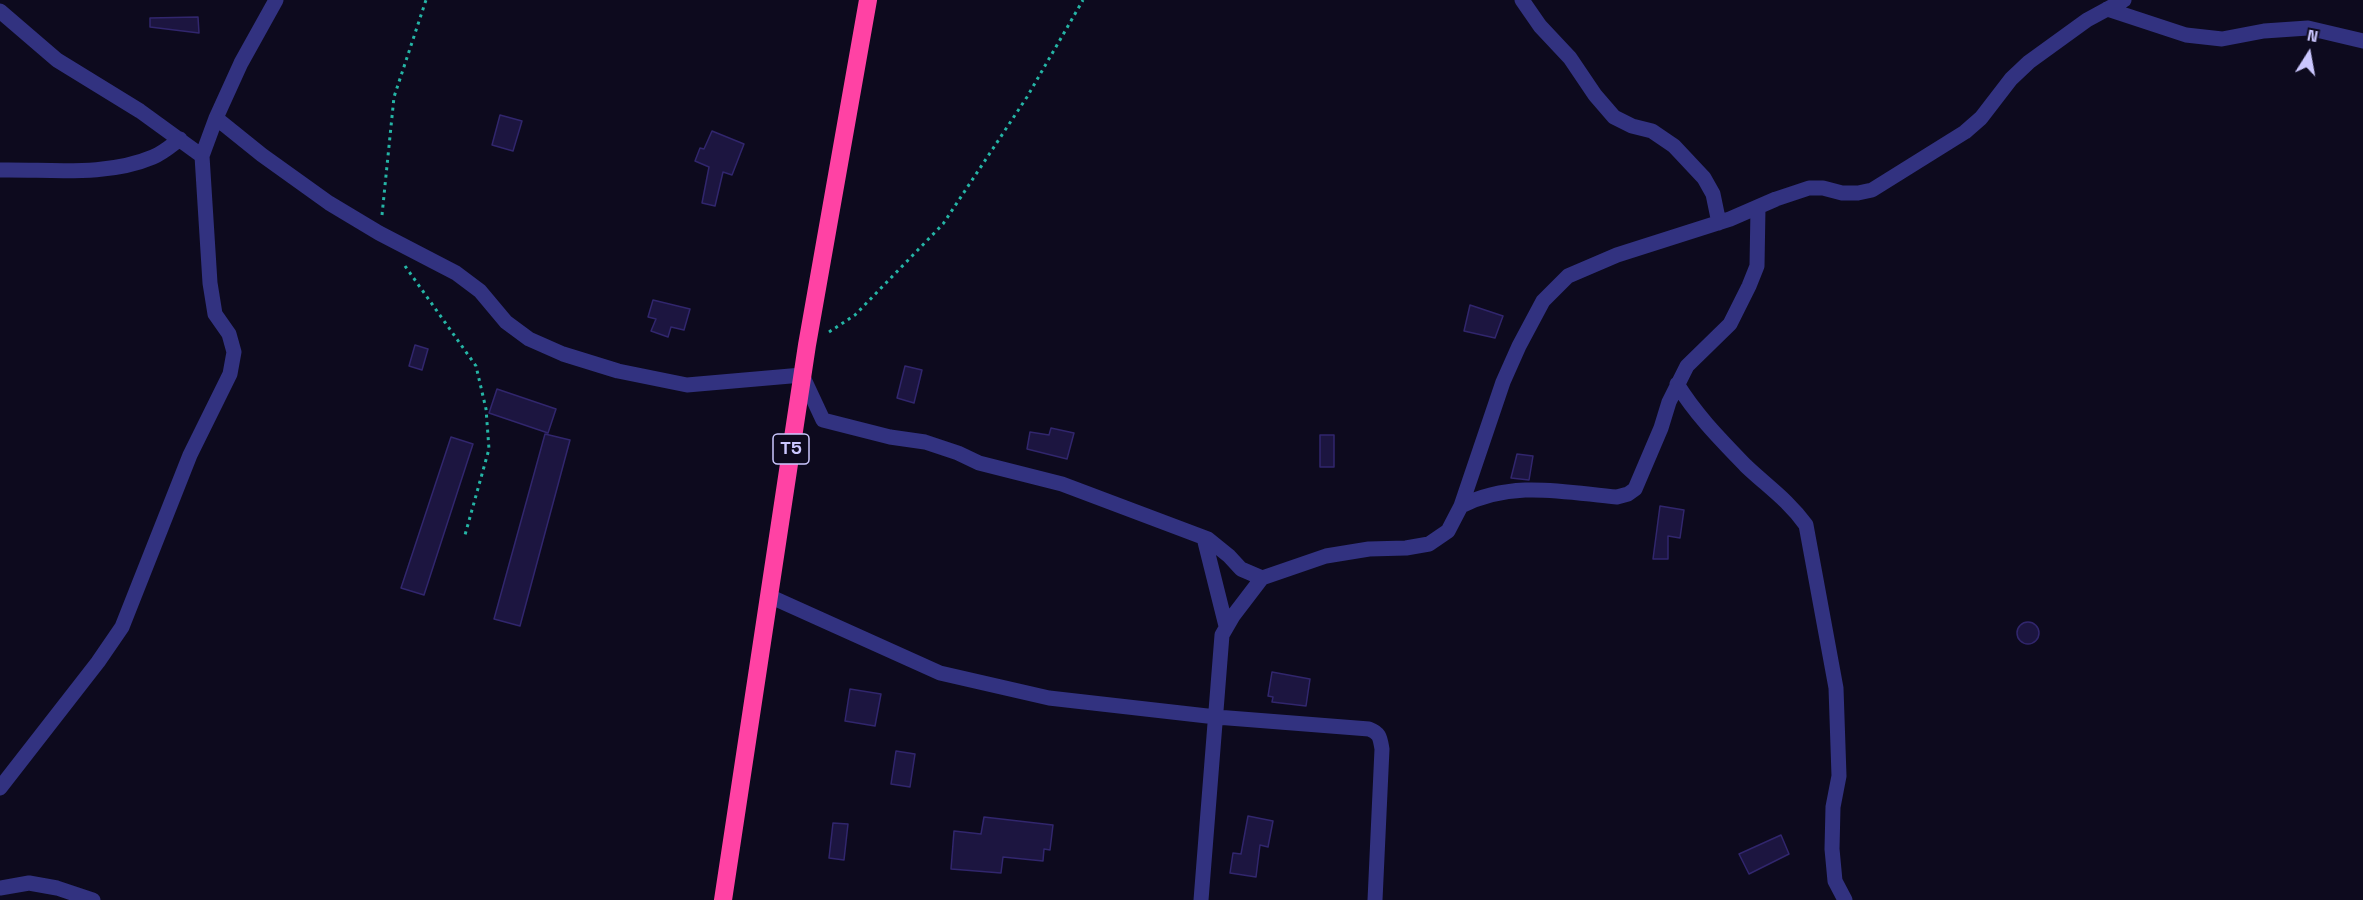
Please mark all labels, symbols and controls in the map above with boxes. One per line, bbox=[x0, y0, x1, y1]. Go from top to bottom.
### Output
north arrow bbox=[2279, 24, 2339, 84]
text: N bbox=[2305, 25, 2320, 47]
road number: T5 bbox=[773, 434, 809, 464]

